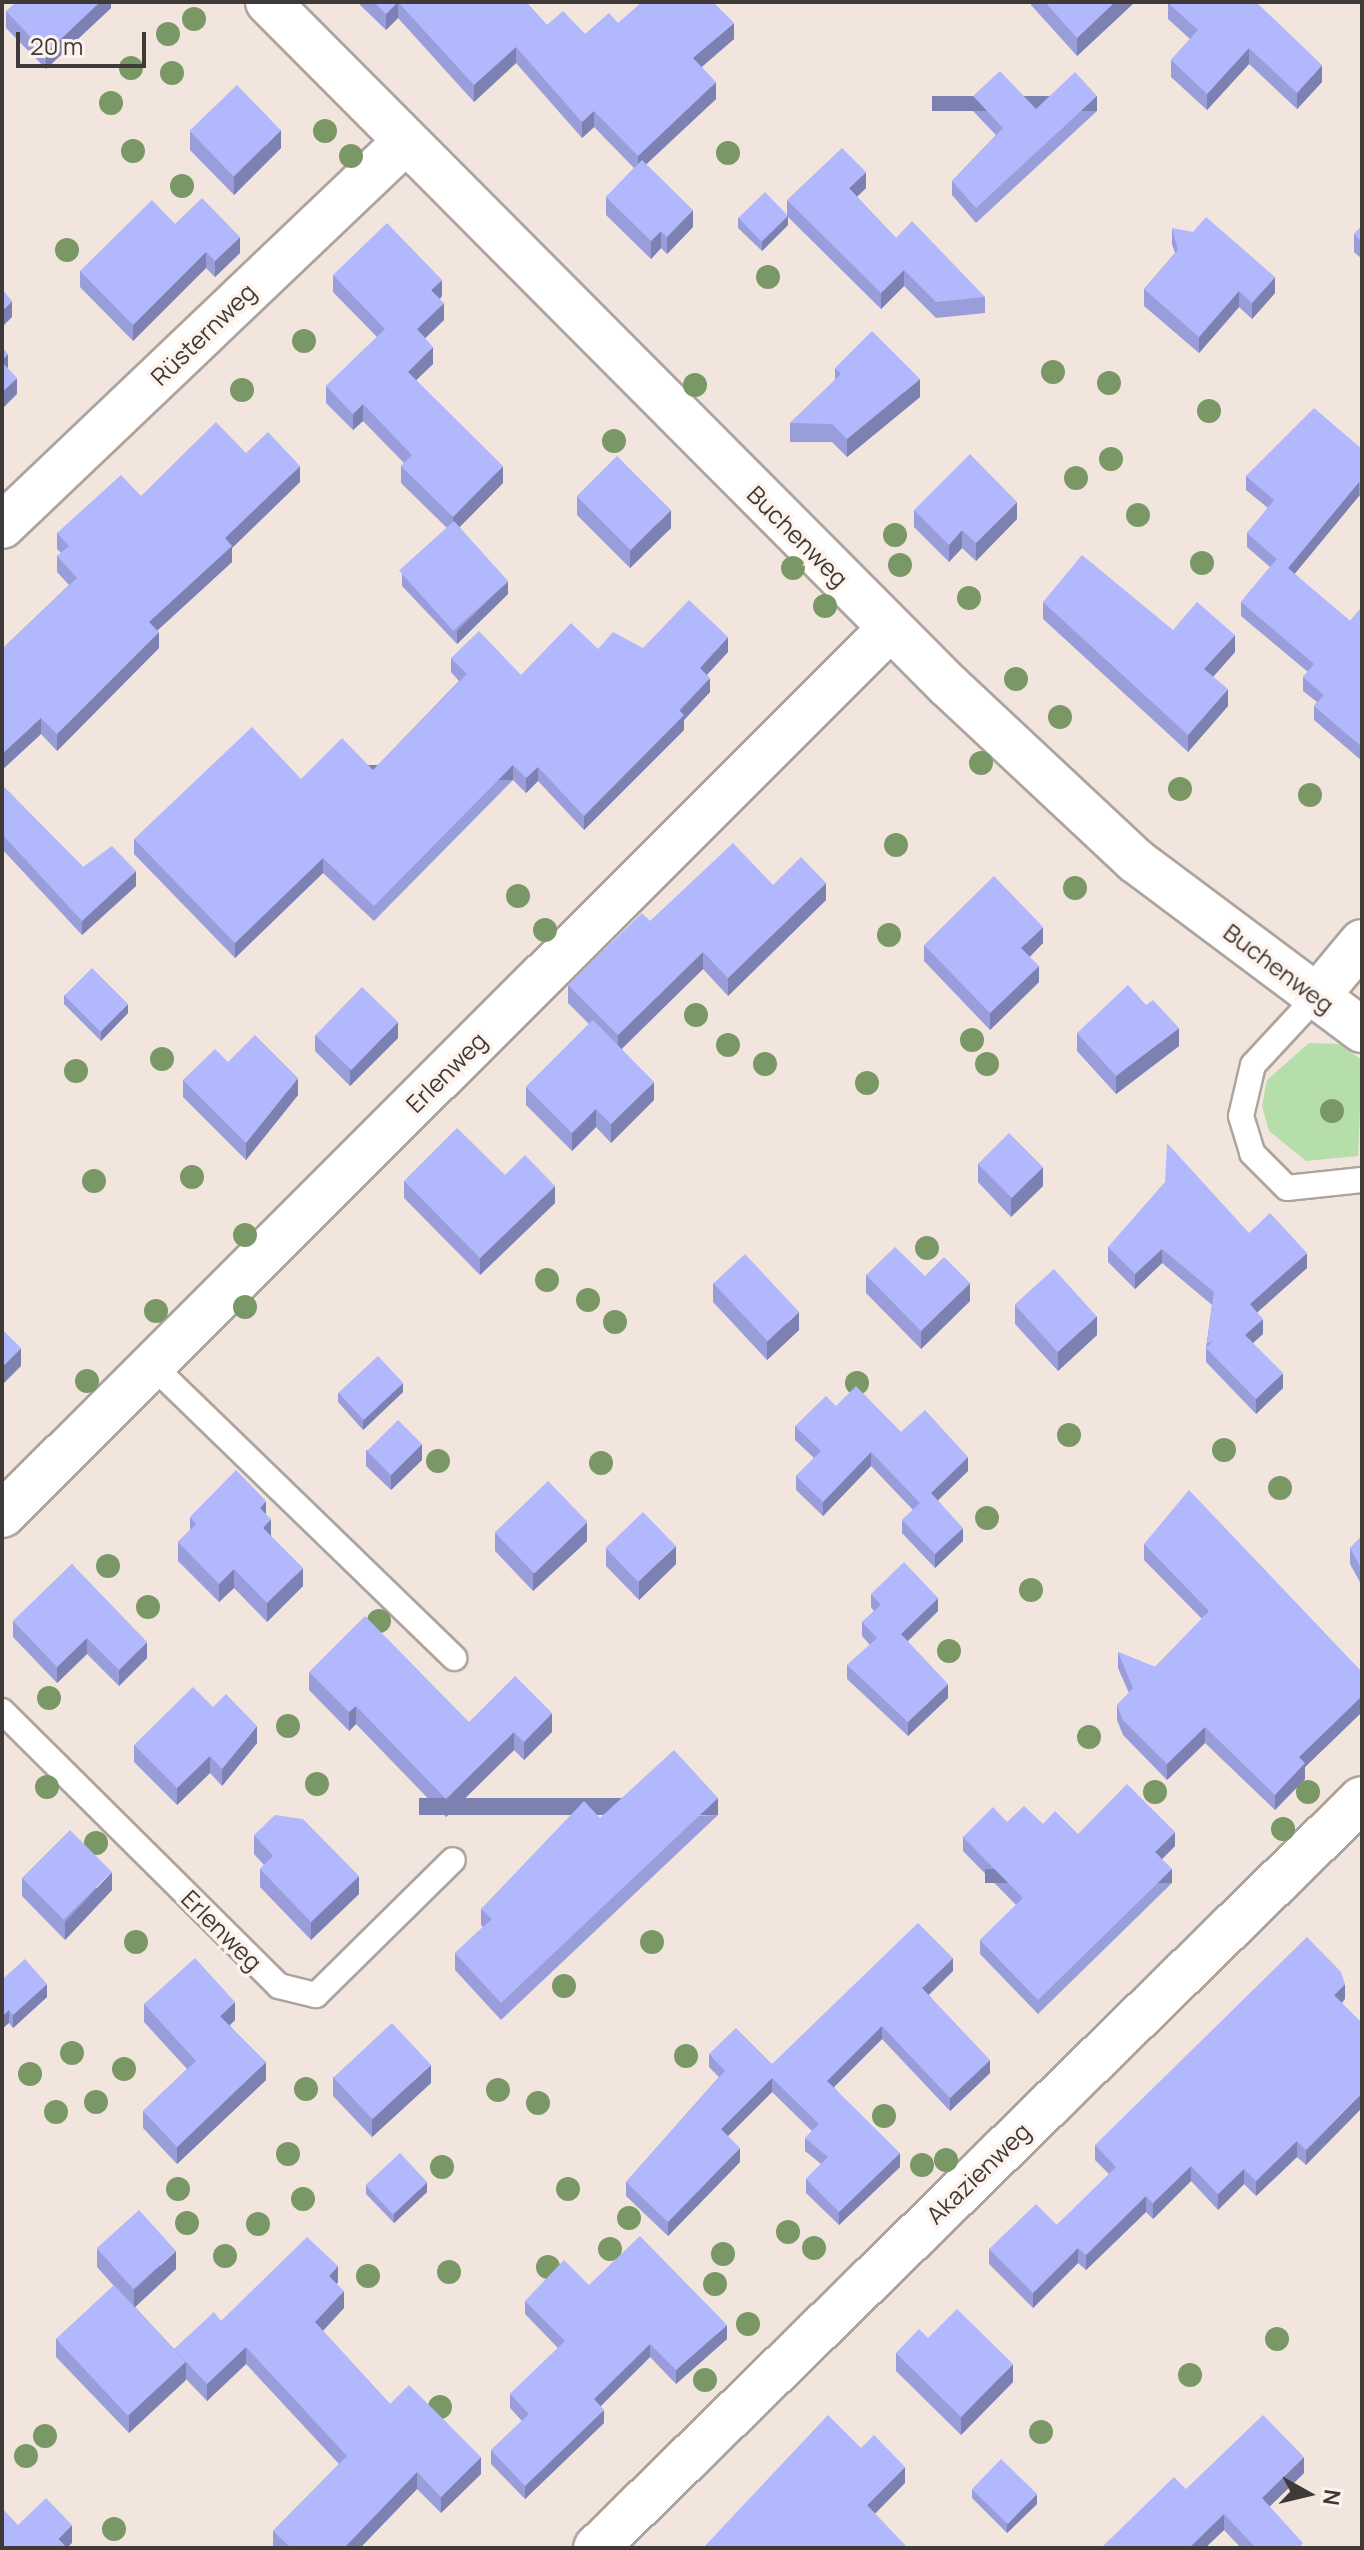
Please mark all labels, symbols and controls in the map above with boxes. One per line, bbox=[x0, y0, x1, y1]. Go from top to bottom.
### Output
scale bar bbox=[20, 16, 150, 66]
text: 20 m bbox=[30, 29, 83, 62]
street label: Rüsternweg bbox=[145, 277, 261, 391]
street label: Buchenweg bbox=[742, 480, 854, 592]
street label: Buchenweg bbox=[1218, 917, 1340, 1019]
street label: Erlenweg bbox=[400, 1026, 492, 1118]
street label: Erlenweg bbox=[176, 1884, 268, 1976]
street label: Akazienweg bbox=[920, 2116, 1036, 2230]
north arrow bbox=[1268, 2454, 1348, 2534]
text: N bbox=[1316, 2487, 1348, 2507]

